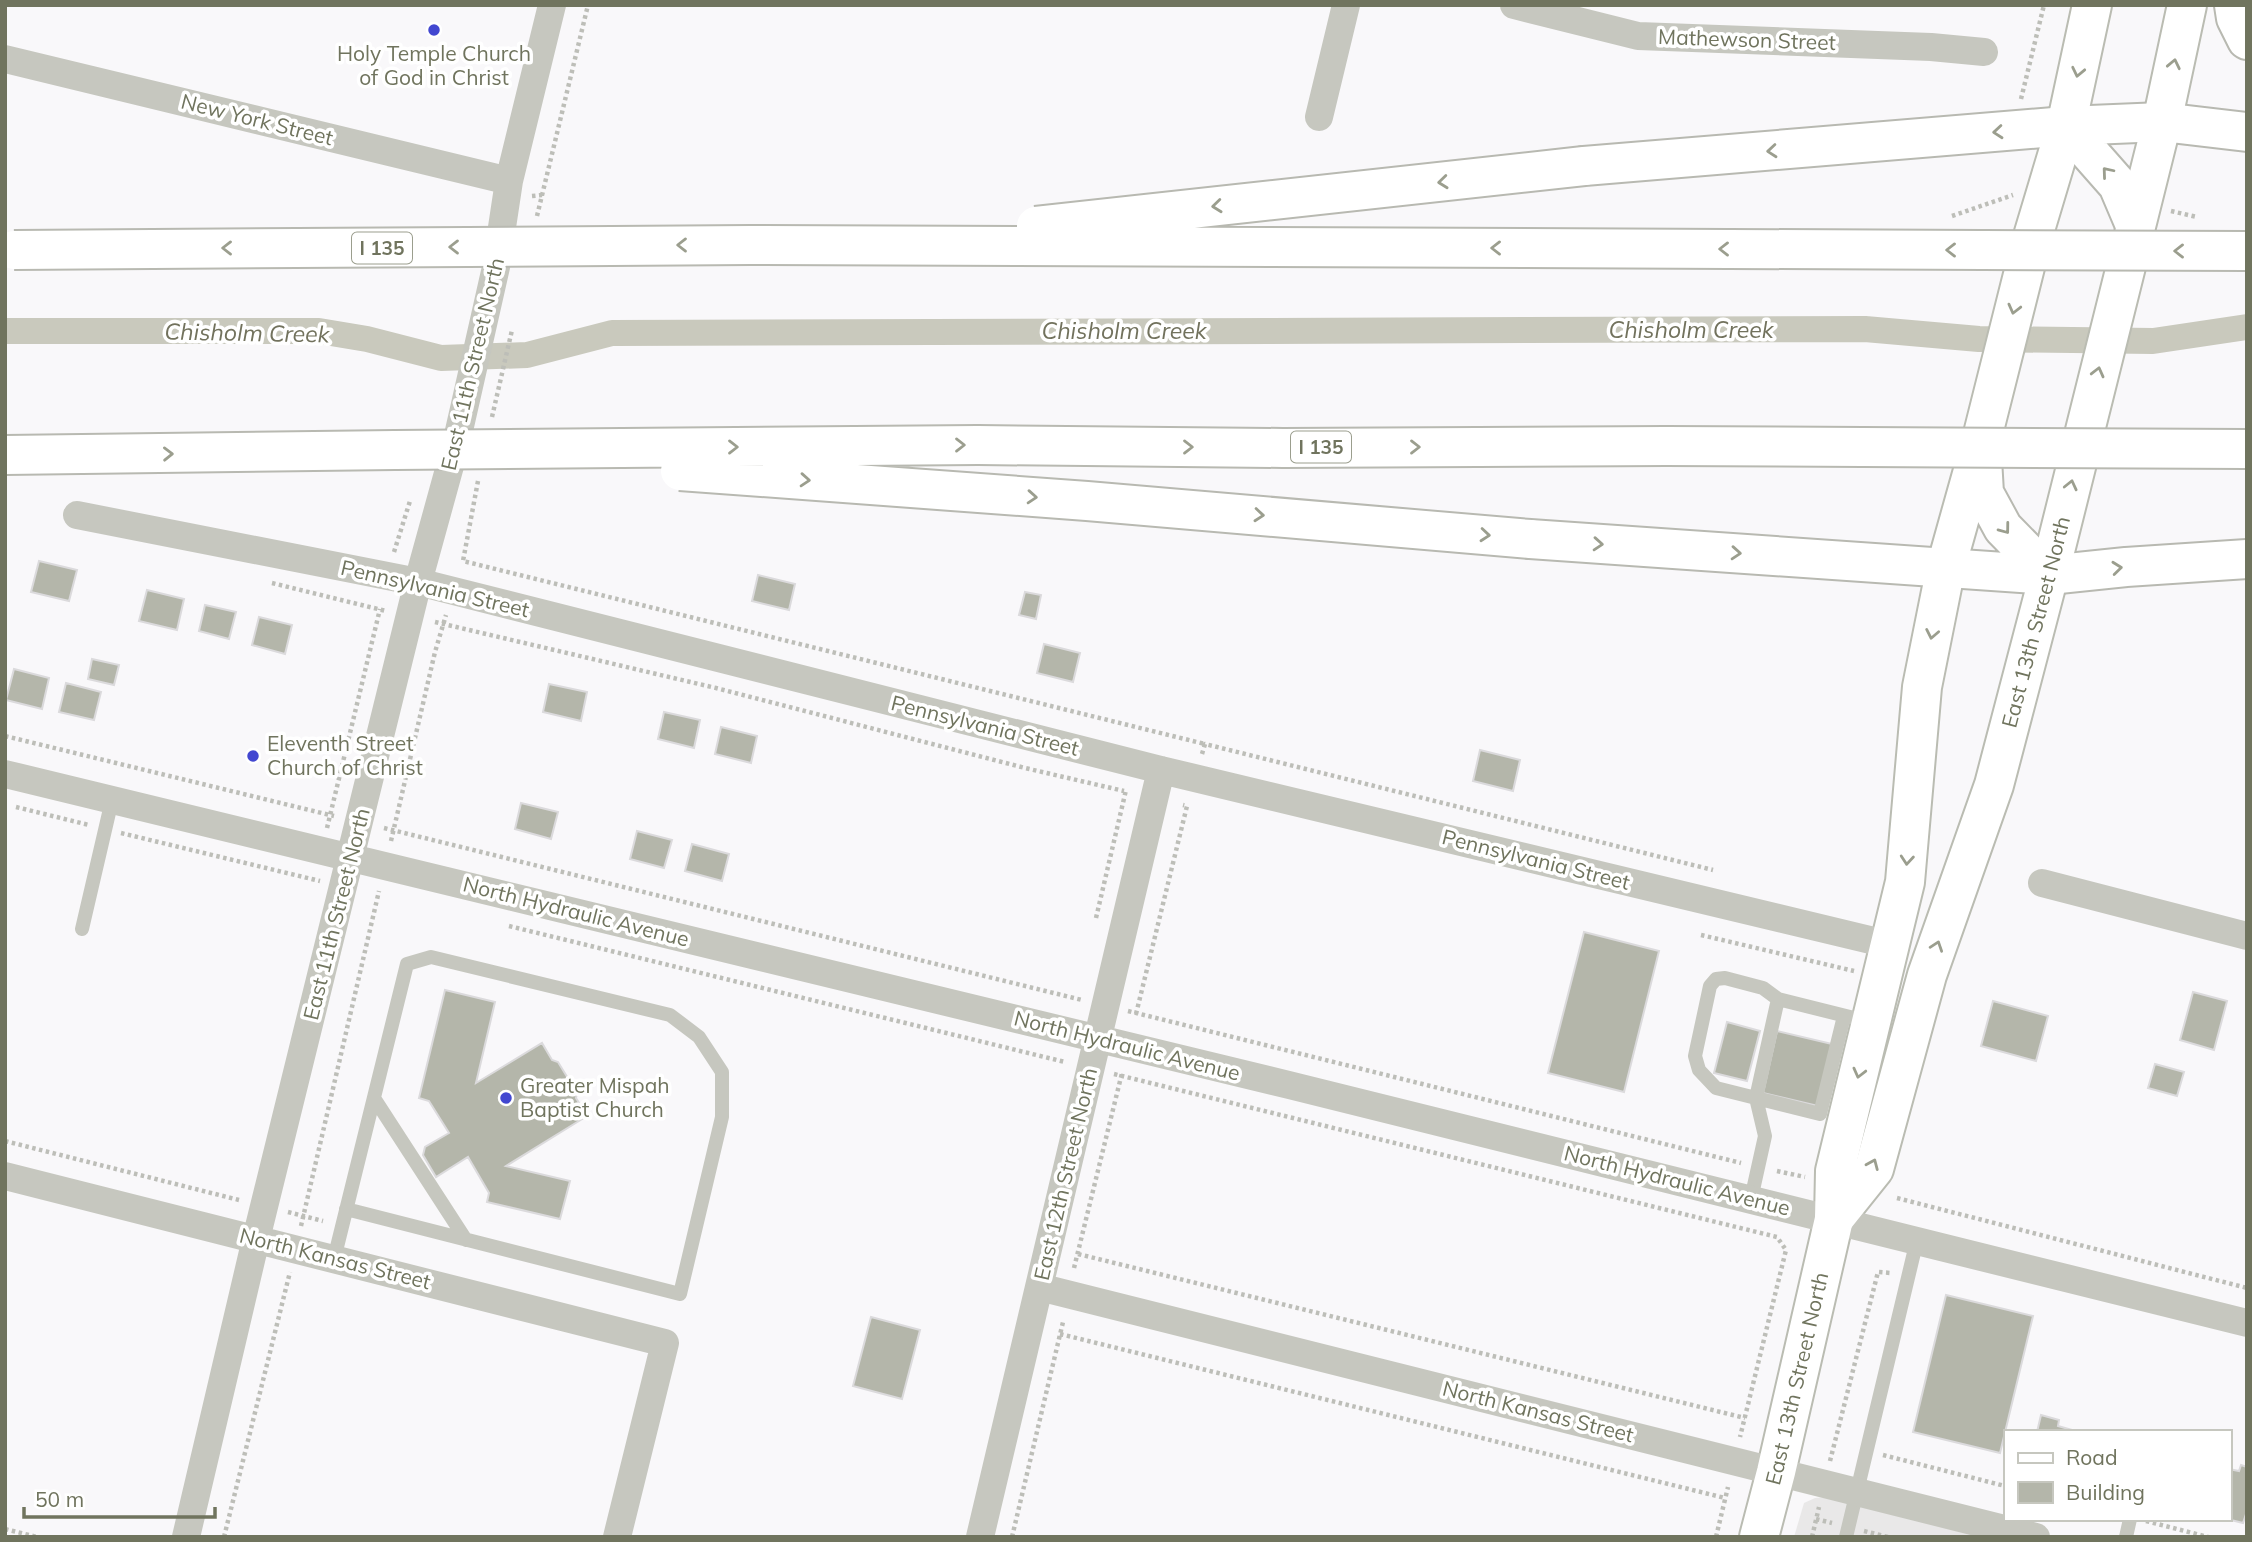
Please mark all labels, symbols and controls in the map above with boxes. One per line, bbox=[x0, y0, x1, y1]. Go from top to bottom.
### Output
marker: Holy Temple Church of God in Christ bbox=[426, 22, 442, 38]
street label: Mathewson Street bbox=[1658, 23, 1836, 55]
place label: Holy Temple Church of God in Christ bbox=[337, 40, 531, 90]
one-way arrow bbox=[2166, 58, 2181, 70]
one-way arrow bbox=[2071, 66, 2086, 78]
street label: New York Street bbox=[179, 88, 336, 150]
one-way arrow bbox=[1992, 124, 2003, 139]
one-way arrow bbox=[1766, 143, 1777, 158]
one-way arrow bbox=[2103, 167, 2115, 180]
one-way arrow bbox=[1437, 174, 1449, 189]
one-way arrow bbox=[1211, 198, 1223, 213]
road number: I 135 bbox=[352, 232, 412, 264]
one-way arrow bbox=[676, 238, 687, 253]
one-way arrow bbox=[449, 239, 459, 255]
one-way arrow bbox=[221, 240, 232, 256]
one-way arrow bbox=[1490, 240, 1501, 256]
one-way arrow bbox=[1718, 241, 1728, 257]
one-way arrow bbox=[1945, 242, 1956, 258]
one-way arrow bbox=[2173, 243, 2183, 259]
street label: East 11th Street North bbox=[435, 255, 509, 473]
one-way arrow bbox=[2008, 303, 2023, 315]
water label: Chisholm Creek bbox=[1608, 315, 1775, 344]
water label: Chisholm Creek bbox=[1041, 316, 1208, 345]
water label: Chisholm Creek bbox=[164, 317, 331, 348]
one-way arrow bbox=[2090, 366, 2104, 378]
road number: I 135 bbox=[1291, 432, 1351, 462]
one-way arrow bbox=[955, 437, 966, 453]
one-way arrow bbox=[728, 439, 738, 455]
one-way arrow bbox=[1183, 439, 1193, 455]
one-way arrow bbox=[1410, 439, 1421, 455]
one-way arrow bbox=[163, 446, 174, 462]
one-way arrow bbox=[800, 472, 811, 487]
one-way arrow bbox=[2063, 479, 2077, 491]
one-way arrow bbox=[1027, 489, 1038, 504]
one-way arrow bbox=[1254, 507, 1265, 522]
street label: East 13th Street North bbox=[1996, 513, 2075, 730]
one-way arrow bbox=[1997, 521, 2009, 533]
one-way arrow bbox=[1480, 527, 1491, 542]
one-way arrow bbox=[1592, 536, 1603, 551]
one-way arrow bbox=[1731, 545, 1742, 560]
street label: Pennsylvania Street bbox=[338, 554, 532, 622]
one-way arrow bbox=[2112, 561, 2123, 576]
one-way arrow bbox=[1926, 628, 1941, 640]
street label: Pennsylvania Street bbox=[889, 689, 1082, 761]
place label: Eleventh Street Church of Christ bbox=[267, 730, 423, 780]
marker: Eleventh Street Church of Christ bbox=[245, 748, 261, 764]
street label: East 11th Street North bbox=[297, 805, 375, 1022]
street label: Pennsylvania Street bbox=[1440, 823, 1633, 895]
one-way arrow bbox=[1900, 855, 1915, 866]
street label: North Hydraulic Avenue bbox=[461, 870, 692, 952]
one-way arrow bbox=[1929, 941, 1943, 953]
street label: North Hydraulic Avenue bbox=[1012, 1004, 1243, 1086]
street label: East 12th Street North bbox=[1028, 1065, 1102, 1283]
one-way arrow bbox=[1853, 1067, 1867, 1079]
place label: Greater Mispah Baptist Church bbox=[520, 1072, 670, 1122]
marker: Greater Mispah Baptist Church bbox=[498, 1090, 514, 1106]
street label: North Hydraulic Avenue bbox=[1562, 1139, 1793, 1221]
one-way arrow bbox=[1865, 1159, 1879, 1171]
street label: North Kansas Street bbox=[237, 1222, 434, 1294]
street label: East 13th Street North bbox=[1759, 1269, 1833, 1488]
street label: North Kansas Street bbox=[1440, 1375, 1637, 1447]
legend bbox=[2004, 1430, 2231, 1521]
text: Road bbox=[2066, 1444, 2117, 1470]
scale bar bbox=[24, 1476, 215, 1520]
text: Building bbox=[2066, 1479, 2145, 1505]
text: 50 m bbox=[35, 1486, 84, 1512]

